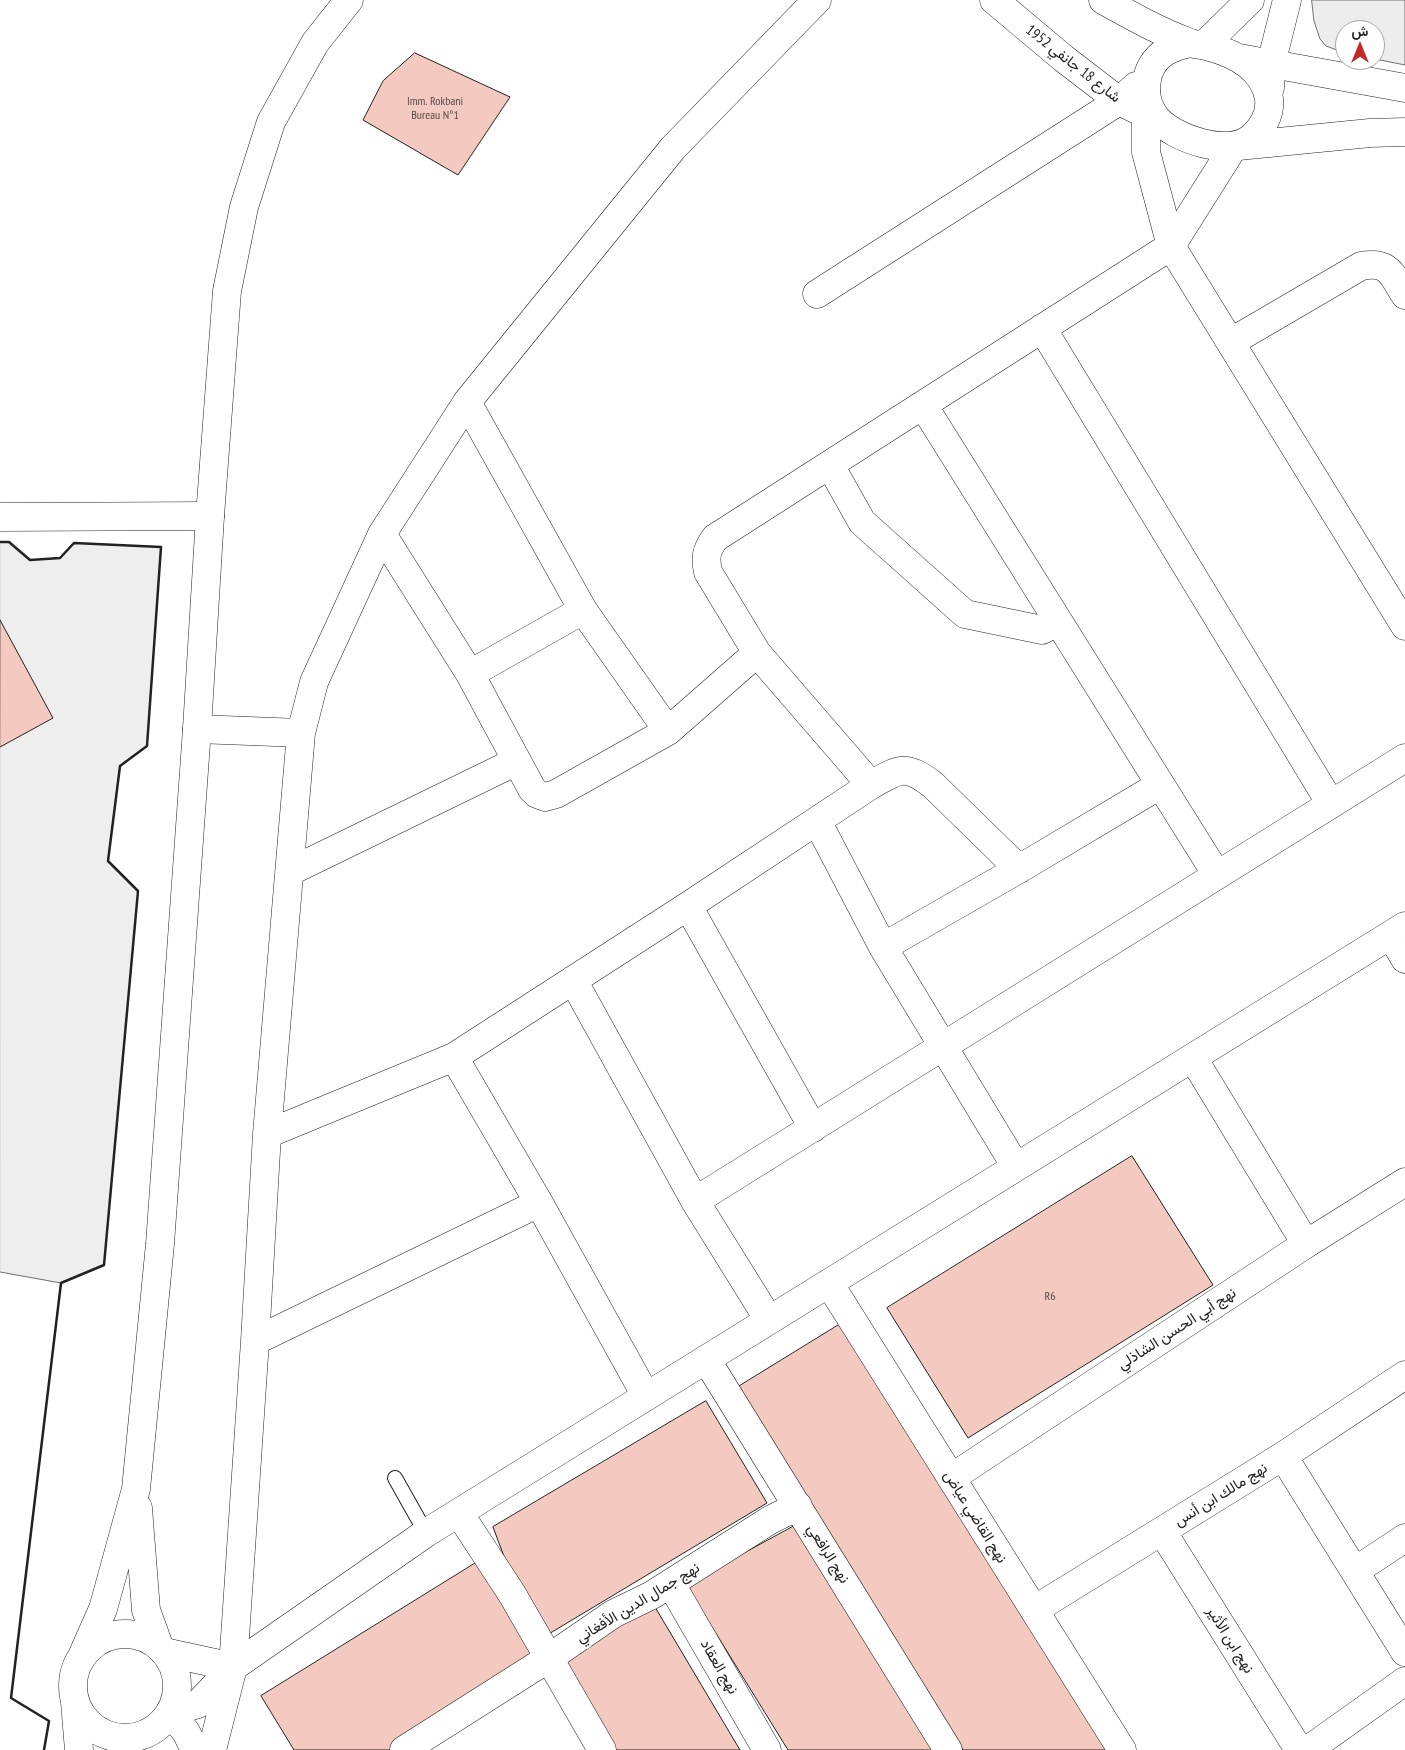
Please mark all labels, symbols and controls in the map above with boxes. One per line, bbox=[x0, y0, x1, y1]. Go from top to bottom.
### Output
north arrow bbox=[1335, 20, 1385, 70]
street label: شارع 18 جانفي 1952 bbox=[1022, 21, 1124, 107]
text: ش bbox=[1352, 22, 1368, 40]
house number: Imm. Rokbani Bureau N°1 bbox=[407, 95, 463, 123]
street label: نهج أبي الحسن الشاذلي bbox=[1114, 1284, 1240, 1374]
house number: R6 bbox=[1044, 1290, 1056, 1304]
street label: نهج مالك ابن أنس bbox=[1171, 1459, 1271, 1531]
street label: نهج القاضي عياض bbox=[939, 1467, 1011, 1567]
street label: نهج الرافعي bbox=[803, 1521, 853, 1587]
street label: نهج جمال الدين الأفغاني bbox=[573, 1559, 703, 1647]
street label: نهج ابن الأثير bbox=[1202, 1603, 1258, 1677]
street label: نهج العقاد bbox=[696, 1636, 742, 1698]

